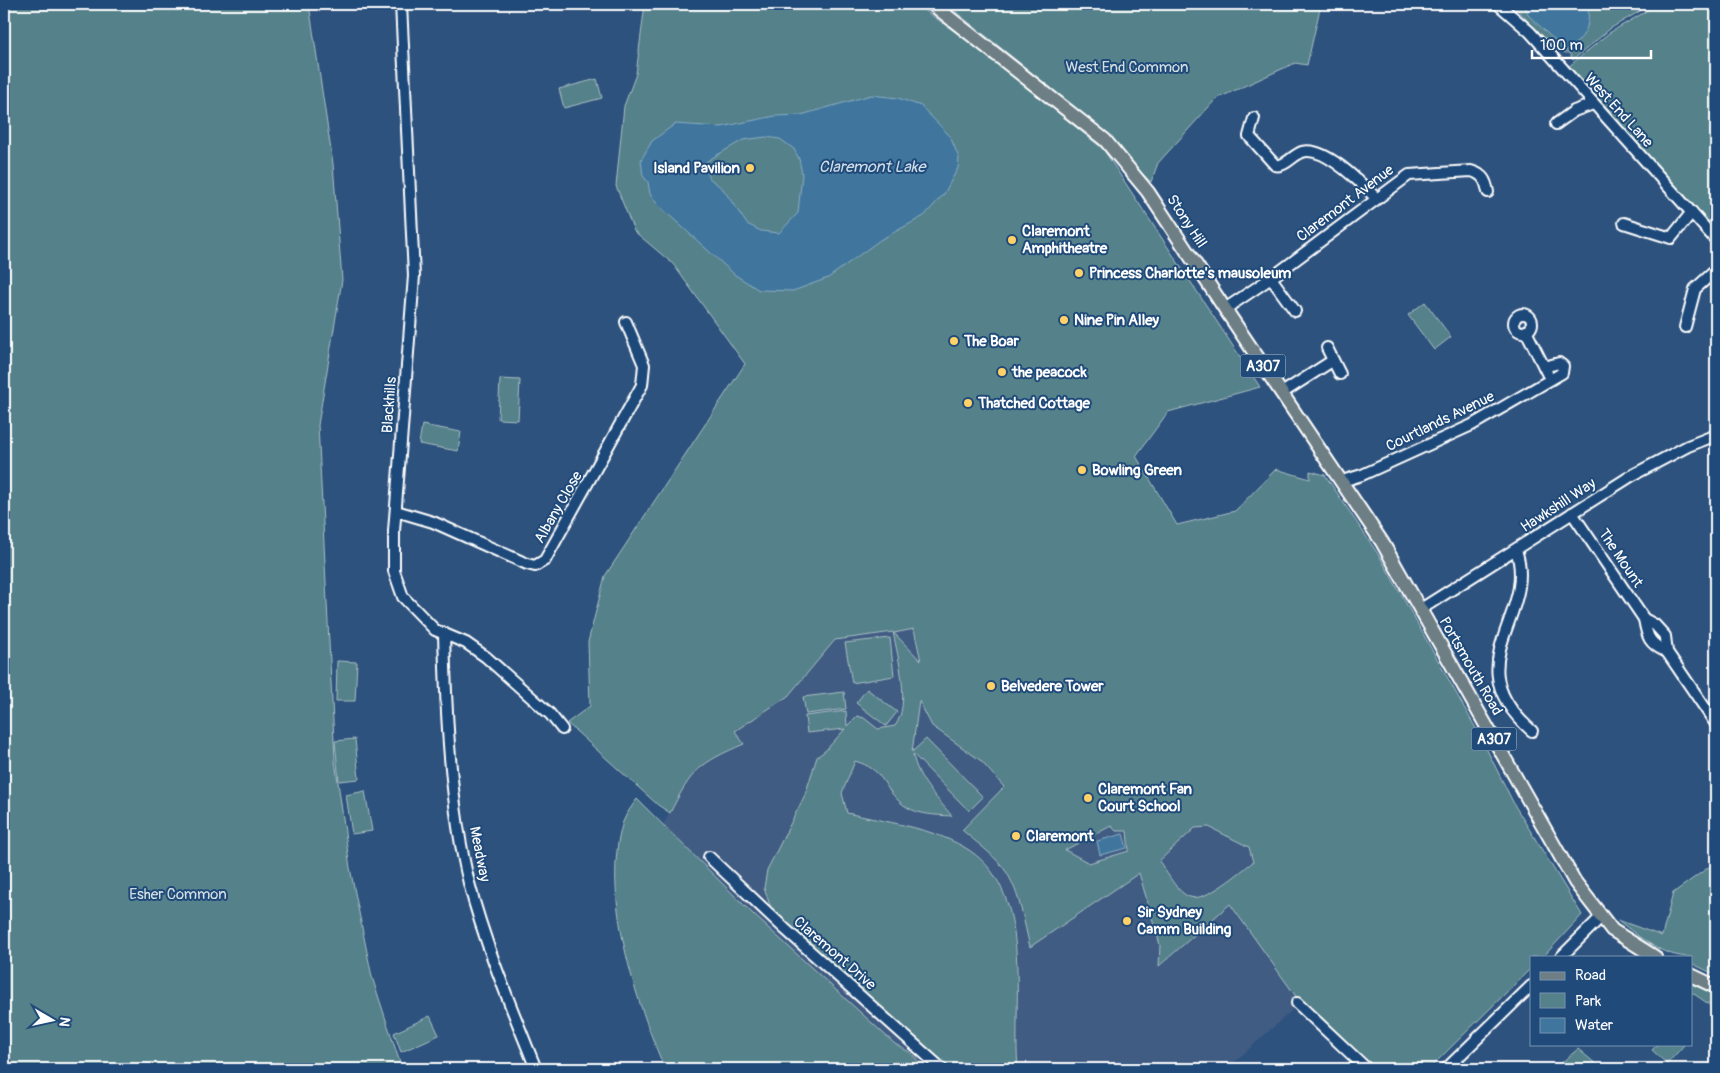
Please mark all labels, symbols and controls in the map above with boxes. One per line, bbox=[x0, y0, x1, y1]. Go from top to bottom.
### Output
scale bar bbox=[1532, 28, 1651, 60]
text: 100 m bbox=[1540, 36, 1583, 55]
park label: West End Common bbox=[1065, 58, 1189, 77]
street label: West End Lane bbox=[1580, 69, 1658, 152]
water label: Claremont Lake bbox=[819, 157, 927, 177]
place label: Island Pavilion bbox=[653, 159, 741, 178]
street label: Claremont Avenue bbox=[1293, 160, 1398, 246]
marker: Island Pavilion bbox=[744, 162, 756, 174]
street label: Stony Hill bbox=[1162, 191, 1211, 252]
place label: Claremont Amphitheatre bbox=[1022, 222, 1108, 258]
marker: Claremont Amphitheatre bbox=[1006, 234, 1018, 246]
place label: Princess Charlotte's mausoleum bbox=[1089, 264, 1291, 283]
marker: Princess Charlotte's mausoleum bbox=[1073, 267, 1085, 279]
place label: Nine Pin Alley bbox=[1074, 311, 1160, 330]
marker: Nine Pin Alley bbox=[1058, 314, 1070, 326]
place label: The Boar bbox=[963, 332, 1020, 351]
marker: The Boar bbox=[948, 335, 960, 347]
road number: A307 bbox=[1240, 354, 1286, 378]
place label: the peacock bbox=[1011, 363, 1087, 382]
marker: the peacock bbox=[996, 366, 1008, 378]
street label: Blackhills bbox=[378, 376, 401, 434]
street label: Courtlands Avenue bbox=[1383, 387, 1498, 456]
place label: Thatched Cottage bbox=[977, 394, 1091, 413]
marker: Thatched Cottage bbox=[962, 397, 974, 409]
place label: Bowling Green bbox=[1092, 461, 1182, 480]
marker: Bowling Green bbox=[1076, 464, 1088, 476]
street label: Albany Close bbox=[530, 467, 587, 547]
street label: Hawkshill Way bbox=[1517, 474, 1600, 537]
street label: The Mount bbox=[1594, 525, 1648, 592]
street label: Portsmouth Road bbox=[1435, 614, 1506, 719]
place label: Belvedere Tower bbox=[1001, 677, 1104, 696]
marker: Belvedere Tower bbox=[985, 680, 997, 692]
road number: A307 bbox=[1472, 728, 1516, 751]
place label: Claremont Fan Court School bbox=[1098, 780, 1193, 816]
marker: Claremont Fan Court School bbox=[1082, 792, 1094, 804]
street label: Meadway bbox=[465, 825, 494, 884]
place label: Claremont bbox=[1026, 827, 1095, 846]
marker: Claremont bbox=[1010, 830, 1022, 842]
park label: Esher Common bbox=[129, 885, 227, 904]
place label: Sir Sydney Camm Building bbox=[1137, 903, 1232, 939]
street label: Claremont Drive bbox=[790, 912, 880, 995]
marker: Sir Sydney Camm Building bbox=[1121, 915, 1133, 927]
legend bbox=[1530, 956, 1692, 1046]
text: Road bbox=[1575, 966, 1606, 985]
text: Park bbox=[1575, 992, 1602, 1011]
north arrow bbox=[28, 996, 78, 1046]
text: N bbox=[55, 1016, 73, 1028]
text: Water bbox=[1575, 1016, 1614, 1035]

